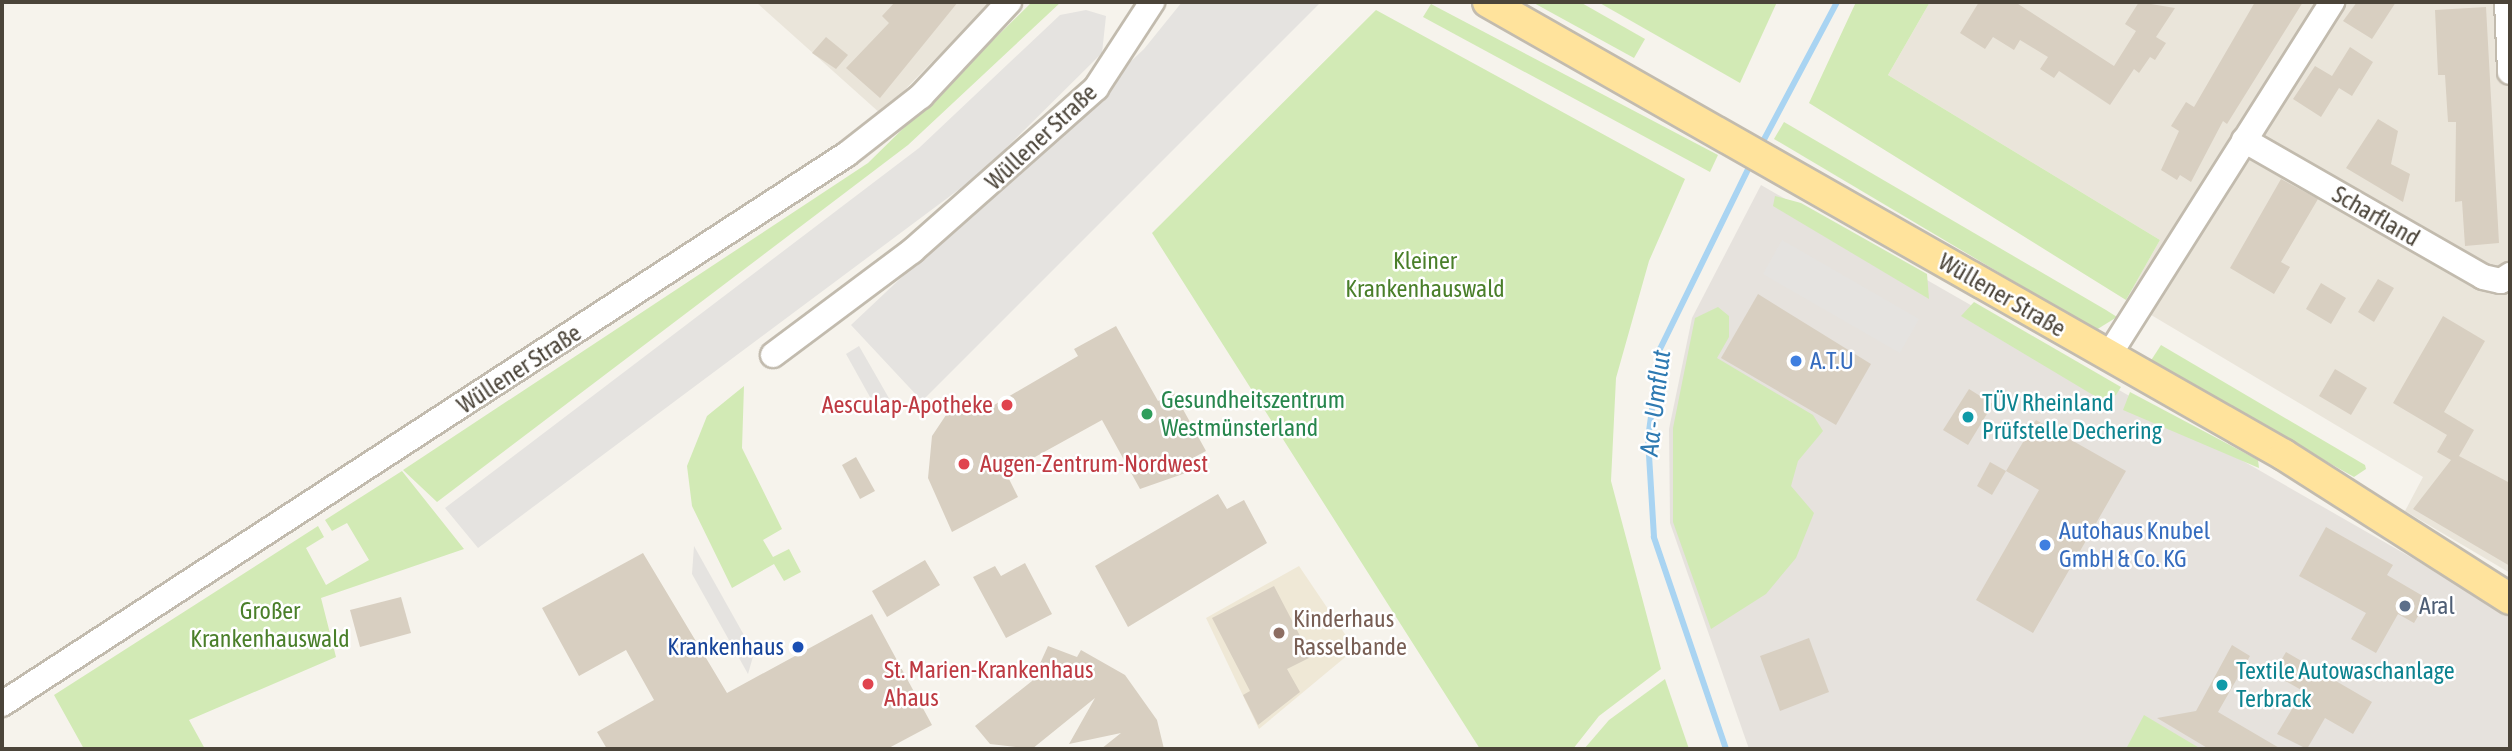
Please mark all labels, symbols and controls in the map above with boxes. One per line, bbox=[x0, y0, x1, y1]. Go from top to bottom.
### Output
street label: Wüllener Straße bbox=[979, 78, 1103, 196]
street label: Scharfland bbox=[2327, 180, 2425, 252]
park label: Kleiner Krankenhauswald bbox=[1345, 247, 1505, 303]
street label: Wüllener Straße bbox=[1933, 247, 2071, 343]
street label: Wüllener Straße bbox=[452, 318, 586, 420]
place label: A.T.U bbox=[1810, 347, 1854, 375]
water label: Aa - Umflut bbox=[1634, 348, 1678, 458]
marker: A.T.U bbox=[1788, 353, 1804, 369]
place label: Gesundheitszentrum Westmünsterland bbox=[1161, 386, 1345, 442]
place label: TÜV Rheinland Prüfstelle Dechering bbox=[1982, 389, 2162, 445]
place label: Aesculap-Apotheke bbox=[822, 391, 993, 419]
marker: Aesculap-Apotheke bbox=[999, 397, 1015, 413]
marker: Gesundheitszentrum Westmünsterland bbox=[1139, 406, 1155, 422]
marker: TÜV Rheinland Prüfstelle Dechering bbox=[1960, 409, 1976, 425]
place label: Augen-Zentrum-Nordwest bbox=[980, 450, 1208, 478]
marker: Augen-Zentrum-Nordwest bbox=[954, 454, 974, 474]
place label: Autohaus Knubel GmbH & Co. KG bbox=[2059, 517, 2210, 573]
marker: Autohaus Knubel GmbH & Co. KG bbox=[2037, 537, 2053, 553]
place label: Aral bbox=[2419, 592, 2455, 620]
park label: Großer Krankenhauswald bbox=[190, 597, 350, 653]
marker: Aral bbox=[2397, 598, 2413, 614]
place label: Kinderhaus Rasselbande bbox=[1293, 605, 1407, 661]
marker: Kinderhaus Rasselbande bbox=[1271, 625, 1287, 641]
place label: Krankenhaus bbox=[667, 633, 784, 661]
marker: Krankenhaus bbox=[790, 639, 806, 655]
place label: St. Marien-Krankenhaus Ahaus bbox=[884, 656, 1094, 712]
place label: Textile Autowaschanlage Terbrack bbox=[2236, 657, 2455, 713]
marker: St. Marien-Krankenhaus Ahaus bbox=[858, 674, 878, 694]
marker: Textile Autowaschanlage Terbrack bbox=[2214, 677, 2230, 693]

